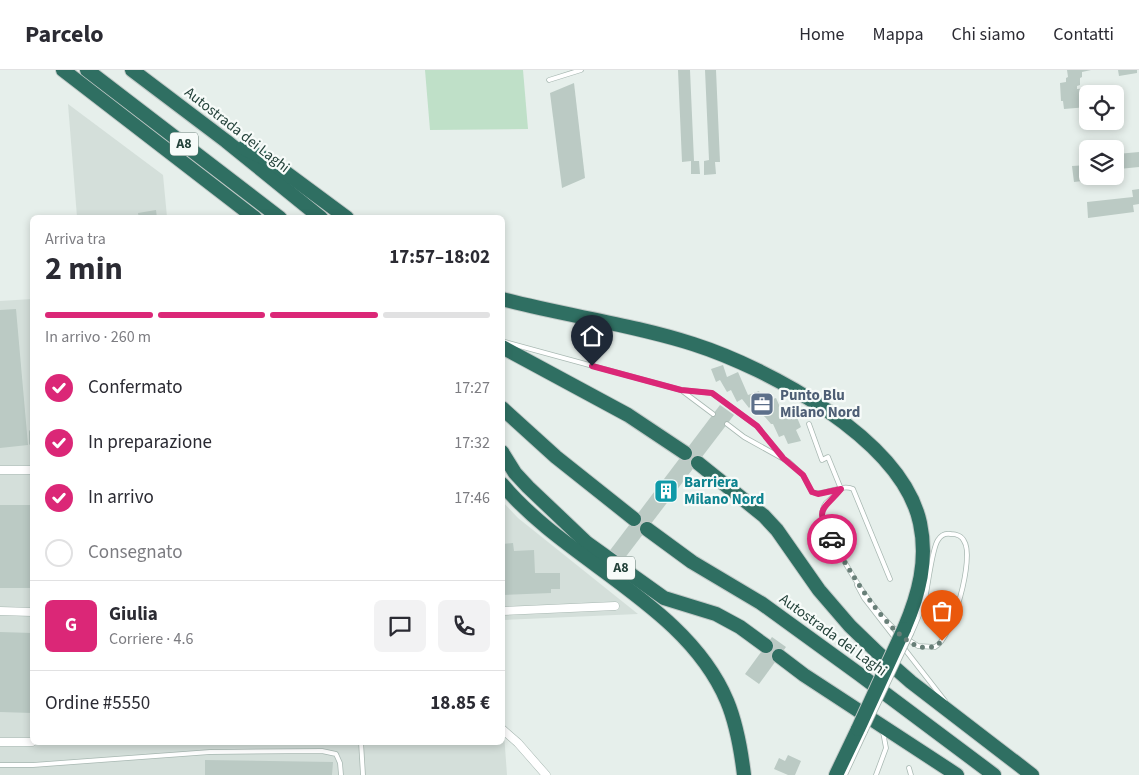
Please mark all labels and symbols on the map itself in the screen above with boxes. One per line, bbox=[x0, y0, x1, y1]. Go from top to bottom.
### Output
street label: Autostrada dei Laghi bbox=[180, 82, 294, 178]
road number: A8 bbox=[170, 132, 198, 156]
pin bbox=[571, 315, 613, 366]
place label: Punto Blu Milano Nord bbox=[780, 385, 860, 423]
office icon: Punto Blu Milano Nord bbox=[749, 391, 775, 417]
place label: Barriera Milano Nord bbox=[684, 472, 764, 510]
building icon: Barriera Milano Nord bbox=[653, 478, 679, 504]
courier bbox=[807, 514, 857, 564]
road number: A8 bbox=[607, 556, 635, 579]
street label: Autostrada dei Laghi bbox=[775, 589, 891, 681]
pin bbox=[921, 590, 963, 641]

